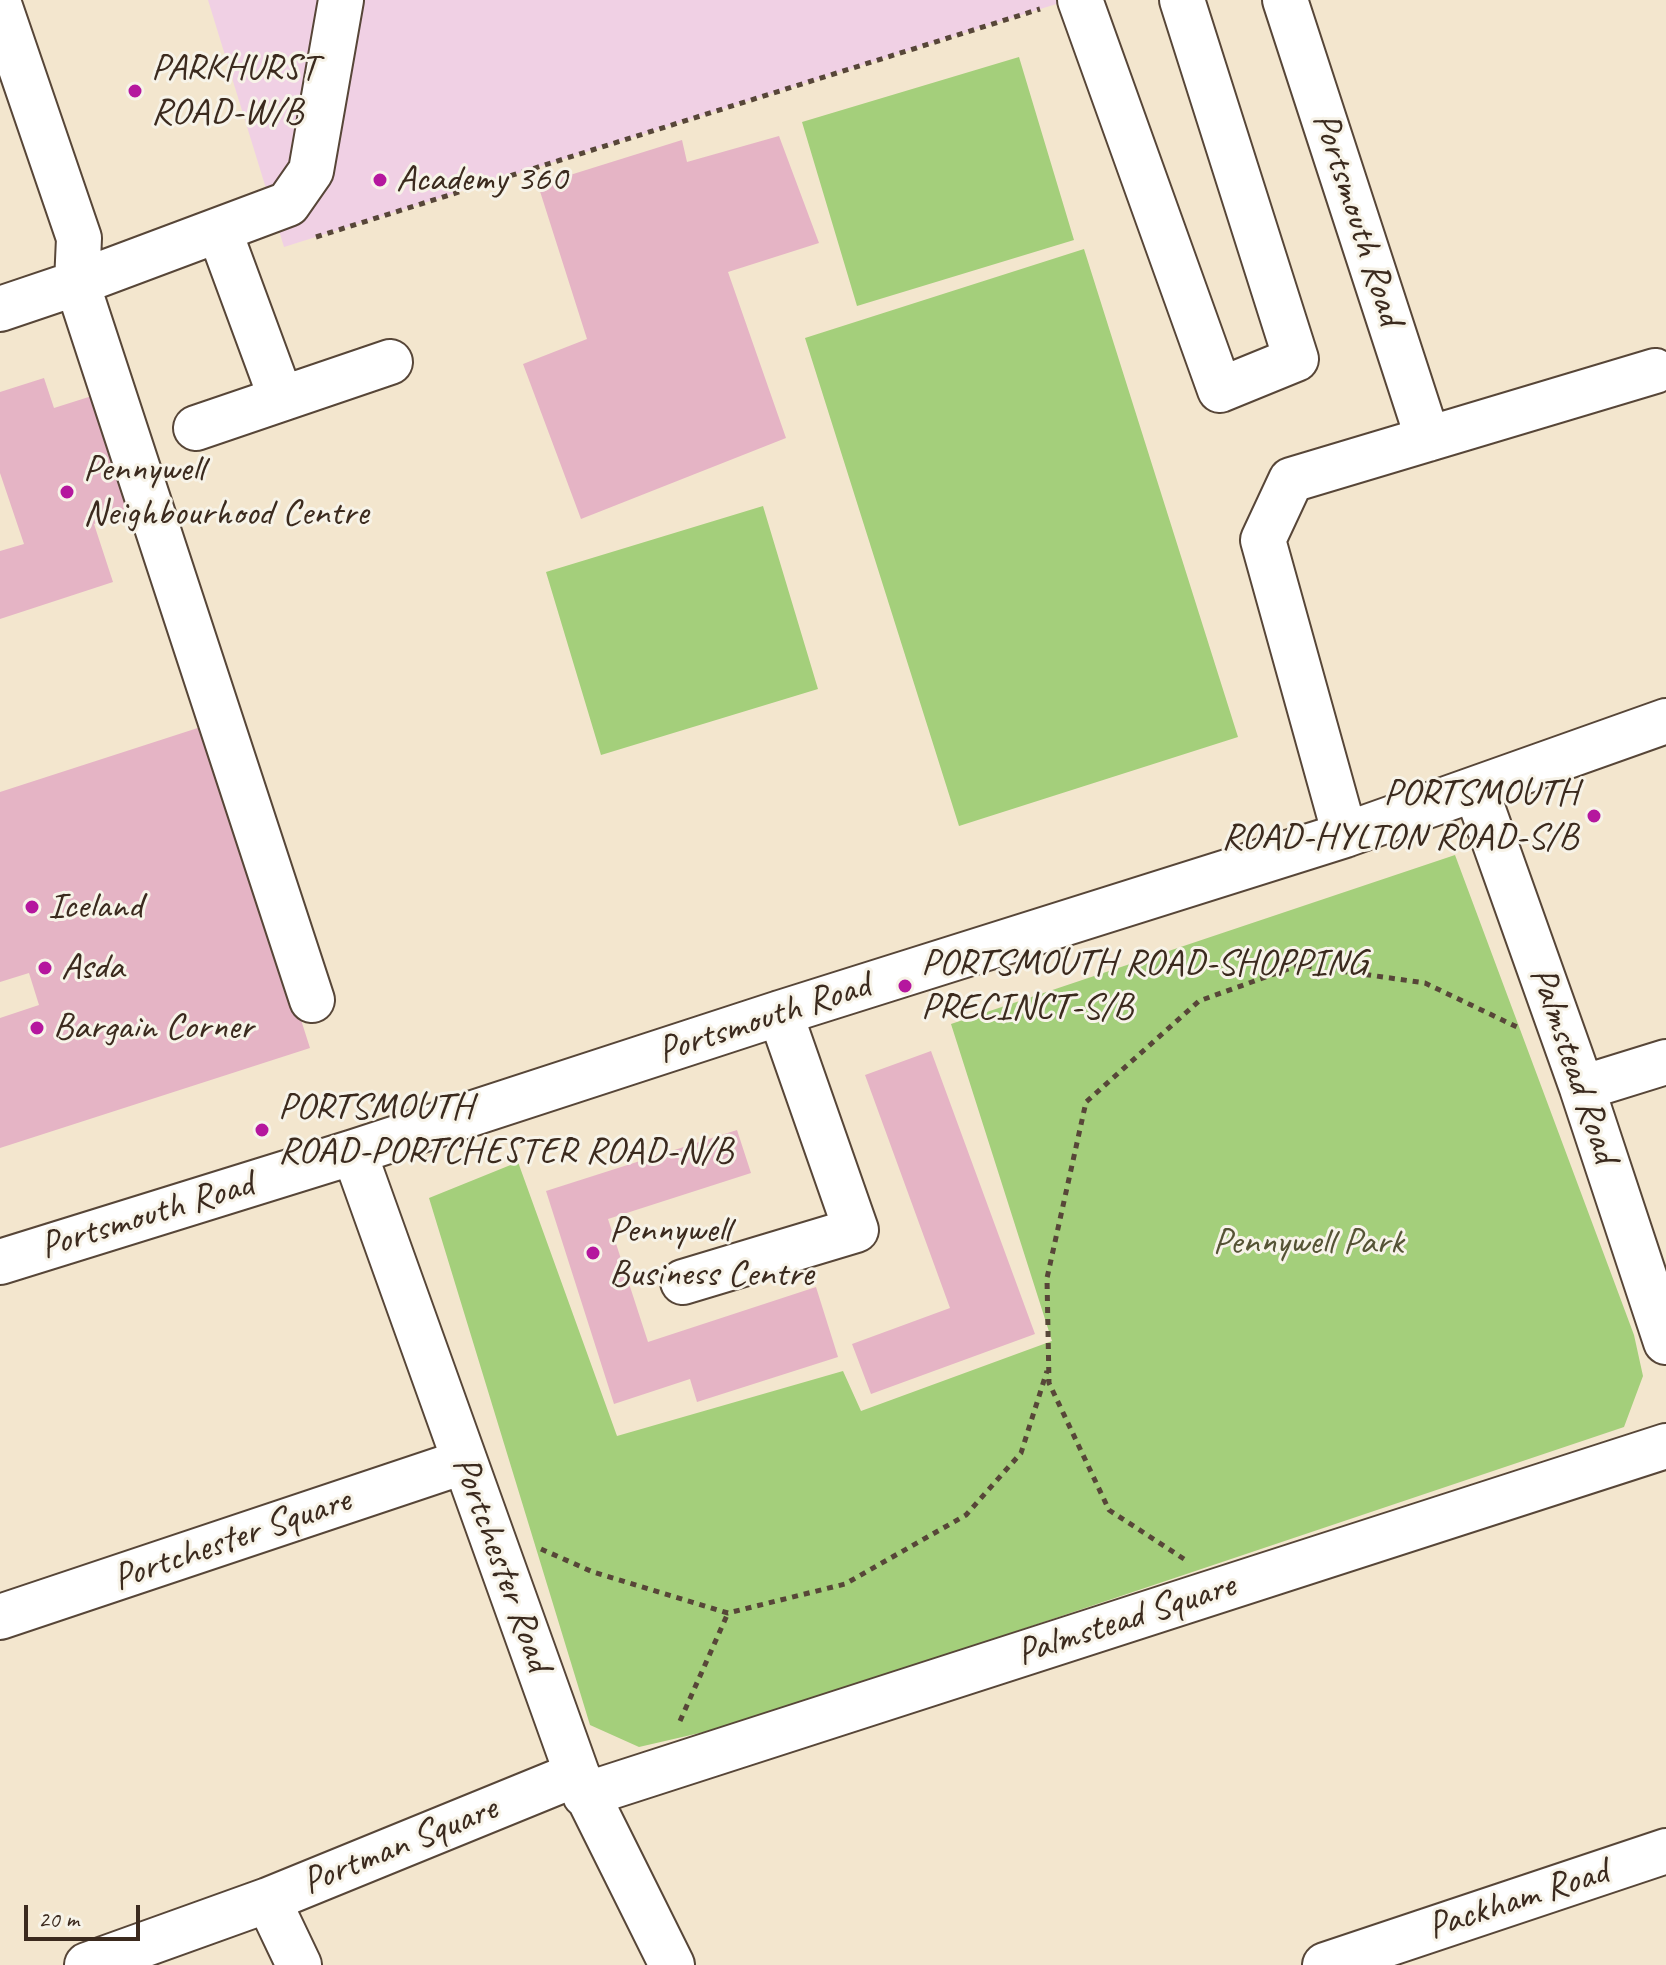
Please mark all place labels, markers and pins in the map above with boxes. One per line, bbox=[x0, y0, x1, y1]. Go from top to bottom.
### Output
place label: PARKHURST ROAD-W/B bbox=[151, 46, 318, 136]
marker: PARKHURST ROAD-W/B bbox=[126, 82, 144, 100]
place label: Academy 360 bbox=[396, 157, 567, 203]
marker: Academy 360 bbox=[371, 171, 389, 189]
place label: Pennywell Neighbourhood Centre bbox=[83, 447, 368, 536]
marker: Pennywell Neighbourhood Centre bbox=[58, 483, 76, 501]
place label: PORTSMOUTH ROAD-HYLTON ROAD-S/B bbox=[1222, 771, 1578, 860]
marker: PORTSMOUTH ROAD-HYLTON ROAD-S/B bbox=[1585, 807, 1603, 825]
place label: Iceland bbox=[48, 884, 142, 930]
marker: Iceland bbox=[23, 898, 41, 916]
place label: PORTSMOUTH ROAD-SHOPPING PRECINCT-S/B bbox=[921, 941, 1366, 1030]
place label: Asda bbox=[61, 945, 124, 991]
marker: Asda bbox=[36, 959, 54, 977]
marker: PORTSMOUTH ROAD-SHOPPING PRECINCT-S/B bbox=[896, 977, 914, 995]
place label: Bargain Corner bbox=[53, 1005, 253, 1051]
marker: Bargain Corner bbox=[28, 1019, 46, 1037]
place label: PORTSMOUTH ROAD-PORTCHESTER ROAD-N/B bbox=[278, 1085, 733, 1174]
marker: PORTSMOUTH ROAD-PORTCHESTER ROAD-N/B bbox=[253, 1121, 271, 1139]
place label: Pennywell Business Centre bbox=[609, 1208, 813, 1298]
marker: Pennywell Business Centre bbox=[584, 1244, 602, 1262]

